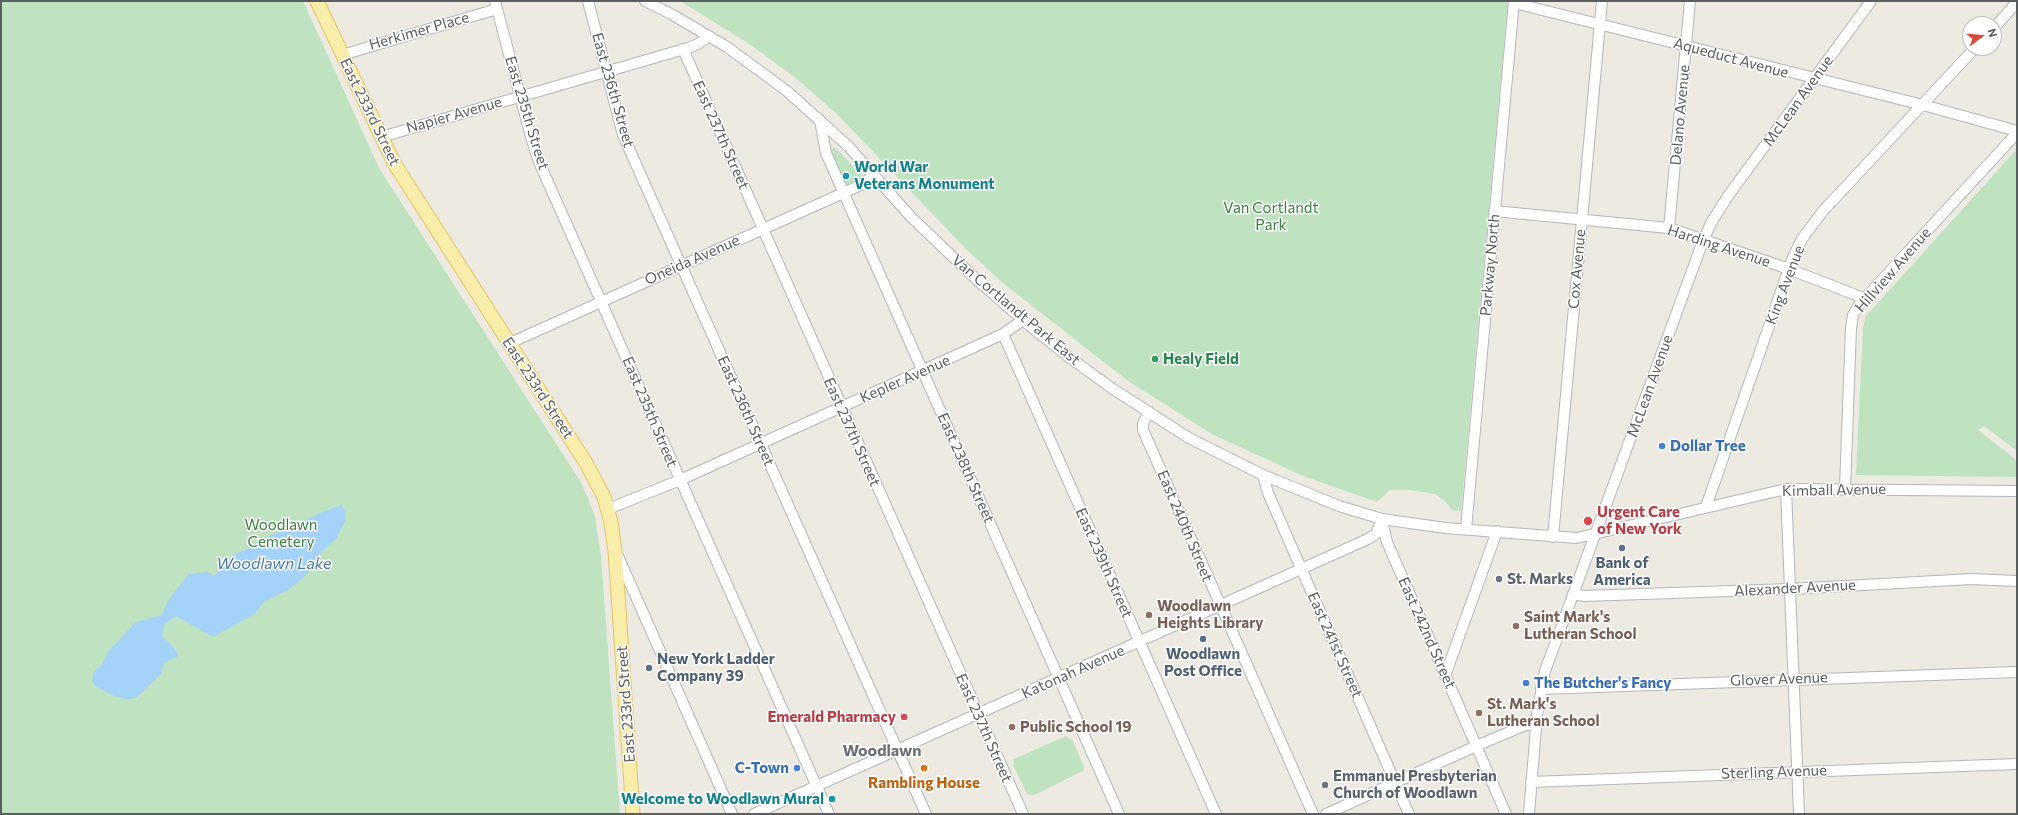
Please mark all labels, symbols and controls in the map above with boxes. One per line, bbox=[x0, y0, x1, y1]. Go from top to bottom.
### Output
street label: Herkimer Place bbox=[367, 8, 471, 54]
north arrow bbox=[1962, 16, 2002, 56]
text: N bbox=[1986, 27, 2000, 39]
street label: East 236th Street bbox=[588, 31, 638, 149]
street label: Aqueduct Avenue bbox=[1671, 34, 1791, 82]
street label: McLean Avenue bbox=[1759, 52, 1837, 150]
street label: East 235th Street bbox=[501, 54, 553, 172]
street label: East 233rd Street bbox=[336, 55, 404, 169]
street label: Delano Avenue bbox=[1667, 64, 1693, 166]
street label: East 237th Street bbox=[689, 78, 753, 192]
street label: Napier Avenue bbox=[404, 93, 504, 137]
place label: World War Veterans Monument bbox=[854, 158, 995, 193]
marker: World War Veterans Monument bbox=[841, 171, 851, 181]
park label: Van Cortlandt Park bbox=[1223, 199, 1319, 234]
street label: Parkway North bbox=[1477, 213, 1503, 317]
street label: Harding Avenue bbox=[1665, 221, 1773, 271]
street label: Hillview Avenue bbox=[1851, 224, 1935, 316]
street label: Cox Avenue bbox=[1565, 228, 1589, 310]
street label: Oneida Avenue bbox=[642, 231, 742, 289]
street label: King Avenue bbox=[1762, 243, 1808, 327]
street label: Van Cortlandt Park East bbox=[948, 251, 1084, 369]
street label: McLean Avenue bbox=[1623, 332, 1677, 440]
street label: East 233rd Street bbox=[498, 334, 578, 442]
place label: Healy Field bbox=[1163, 350, 1239, 368]
street label: Kepler Avenue bbox=[857, 351, 953, 407]
street label: East 236th Street bbox=[714, 353, 778, 469]
street label: East 235th Street bbox=[619, 354, 681, 470]
marker: Healy Field bbox=[1150, 354, 1160, 364]
street label: East 237th Street bbox=[820, 375, 884, 489]
street label: East 238th Street bbox=[934, 410, 998, 526]
place label: Dollar Tree bbox=[1670, 437, 1746, 455]
marker: Dollar Tree bbox=[1657, 441, 1667, 451]
street label: East 240th Street bbox=[1153, 468, 1217, 584]
street label: Kimball Avenue bbox=[1782, 480, 1886, 500]
place label: Urgent Care of New York bbox=[1597, 503, 1682, 538]
street label: East 239th Street bbox=[1072, 505, 1136, 621]
marker: Urgent Care of New York bbox=[1582, 515, 1594, 527]
park label: Woodlawn Cemetery bbox=[245, 516, 317, 551]
marker: Bank of America bbox=[1617, 543, 1627, 553]
water label: Woodlawn Lake bbox=[216, 554, 332, 574]
place label: Bank of America bbox=[1593, 554, 1651, 589]
place label: St. Marks bbox=[1507, 570, 1573, 588]
street label: East 242nd Street bbox=[1394, 574, 1460, 692]
marker: St. Marks bbox=[1494, 574, 1504, 584]
street label: Alexander Avenue bbox=[1734, 576, 1856, 600]
street label: East 241st Street bbox=[1304, 589, 1366, 701]
place label: Woodlawn Heights Library bbox=[1157, 597, 1264, 632]
place label: Saint Mark's Lutheran School bbox=[1524, 608, 1637, 643]
marker: Woodlawn Heights Library bbox=[1144, 610, 1154, 620]
marker: Saint Mark's Lutheran School bbox=[1511, 621, 1521, 631]
marker: Woodlawn Post Office bbox=[1198, 634, 1208, 644]
street label: Katonah Avenue bbox=[1019, 641, 1127, 703]
street label: East 233rd Street bbox=[613, 645, 639, 763]
place label: Woodlawn Post Office bbox=[1164, 645, 1242, 680]
place label: New York Ladder Company 39 bbox=[657, 650, 775, 685]
marker: New York Ladder Company 39 bbox=[644, 663, 654, 673]
street label: Glover Avenue bbox=[1730, 668, 1828, 690]
street label: East 237th Street bbox=[952, 671, 1016, 785]
place label: The Butcher's Fancy bbox=[1534, 674, 1672, 692]
marker: The Butcher's Fancy bbox=[1521, 678, 1531, 688]
place label: St. Mark's Lutheran School bbox=[1487, 695, 1600, 730]
place label: Emerald Pharmacy bbox=[767, 708, 896, 726]
marker: St. Mark's Lutheran School bbox=[1474, 708, 1484, 718]
marker: Emerald Pharmacy bbox=[899, 712, 909, 722]
place label: Public School 19 bbox=[1020, 718, 1131, 736]
marker: Public School 19 bbox=[1007, 722, 1017, 732]
district label: Woodlawn bbox=[842, 741, 922, 761]
place label: C-Town bbox=[735, 759, 789, 777]
street label: Sterling Avenue bbox=[1721, 761, 1827, 783]
marker: C-Town bbox=[792, 763, 802, 773]
marker: Rambling House bbox=[919, 763, 929, 773]
place label: Emmanuel Presbyterian Church of Woodlawn bbox=[1333, 767, 1497, 802]
place label: Rambling House bbox=[868, 774, 980, 792]
marker: Emmanuel Presbyterian Church of Woodlawn bbox=[1320, 780, 1330, 790]
place label: Welcome to Woodlawn Mural bbox=[621, 790, 824, 808]
marker: Welcome to Woodlawn Mural bbox=[827, 794, 837, 804]

